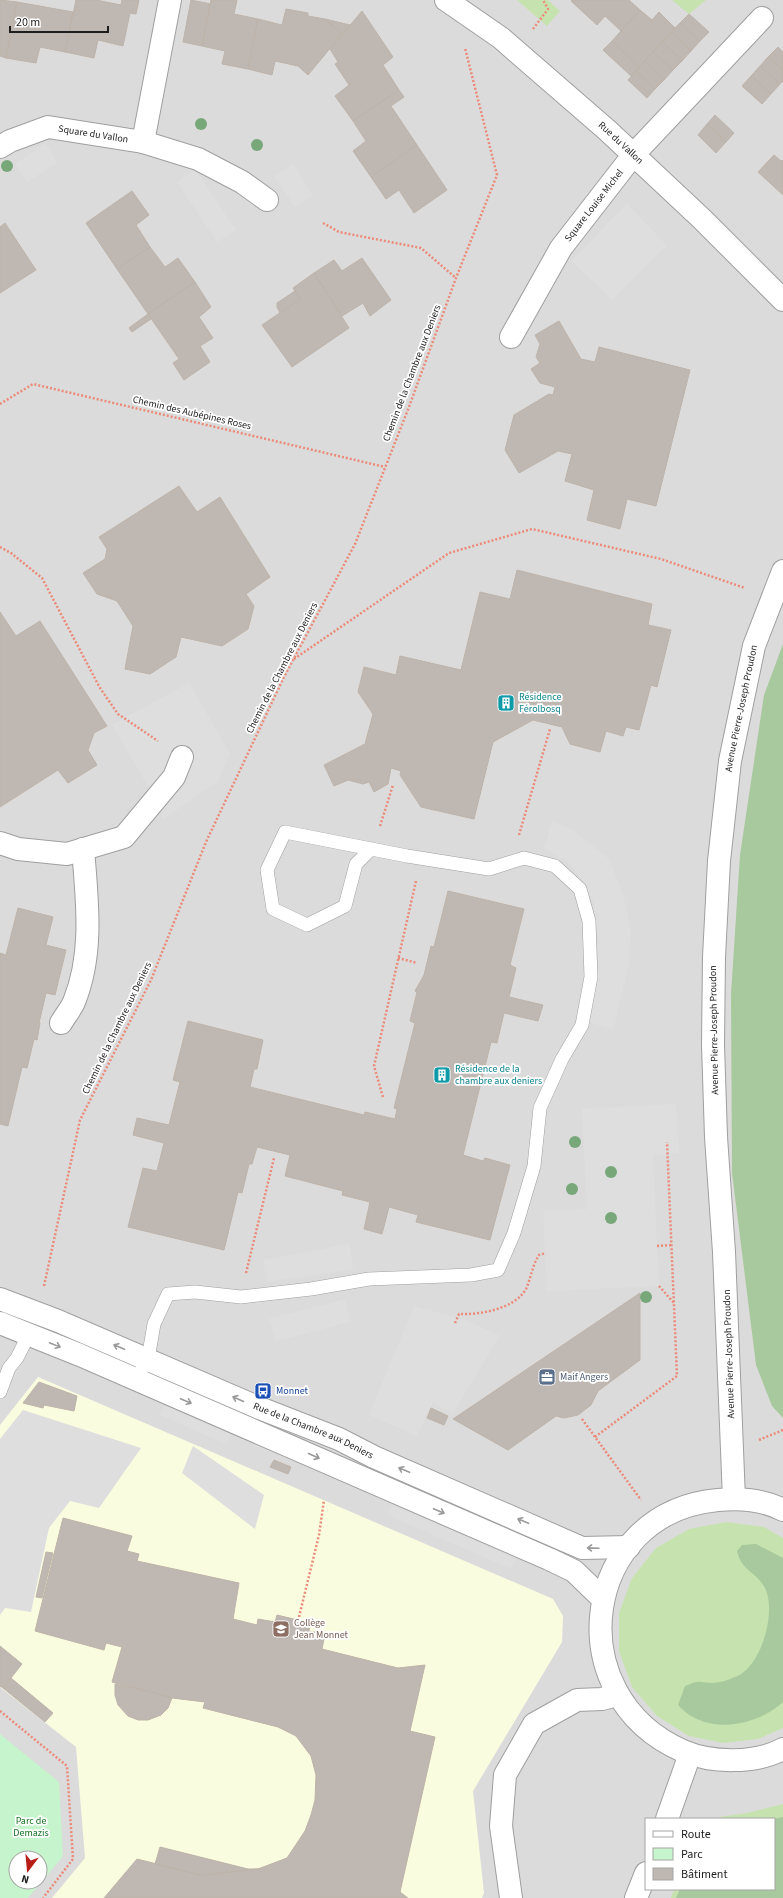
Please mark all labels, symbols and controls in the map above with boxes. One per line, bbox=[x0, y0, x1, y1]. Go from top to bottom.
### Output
scale bar bbox=[10, 8, 108, 34]
text: 20 m bbox=[16, 14, 40, 31]
street label: Rue du Vallon bbox=[595, 118, 646, 167]
street label: Square du Vallon bbox=[57, 122, 129, 147]
street label: Square Louise Michel bbox=[561, 166, 627, 245]
street label: Chemin de la Chambre aux Deniers bbox=[379, 303, 445, 443]
street label: Chemin des Aubépines Roses bbox=[131, 393, 253, 433]
street label: Chemin de la Chambre aux Deniers bbox=[243, 600, 321, 736]
street label: Avenue Pierre-Joseph Proudon bbox=[722, 644, 761, 773]
place label: Résidence Férolbosq bbox=[519, 690, 562, 716]
building icon: Résidence Férolbosq bbox=[496, 693, 516, 713]
street label: Chemin de la Chambre aux Deniers bbox=[79, 960, 155, 1096]
street label: Avenue Pierre-Joseph Proudon bbox=[706, 965, 722, 1095]
place label: Résidence de la chambre aux deniers bbox=[455, 1062, 542, 1088]
building icon: Résidence de la chambre aux deniers bbox=[432, 1065, 452, 1085]
street label: Avenue Pierre-Joseph Proudon bbox=[720, 1289, 738, 1419]
one-way arrow bbox=[48, 1341, 60, 1349]
one-way arrow bbox=[114, 1343, 126, 1350]
office icon: Maif Angers bbox=[537, 1367, 557, 1387]
place label: Maif Angers bbox=[560, 1370, 608, 1384]
bus stop icon: Monnet bbox=[253, 1381, 273, 1401]
place label: Monnet bbox=[276, 1384, 308, 1398]
one-way arrow bbox=[233, 1395, 245, 1402]
one-way arrow bbox=[180, 1398, 192, 1406]
street label: Rue de la Chambre aux Deniers bbox=[251, 1399, 376, 1463]
one-way arrow bbox=[307, 1453, 319, 1461]
one-way arrow bbox=[398, 1466, 410, 1473]
one-way arrow bbox=[433, 1508, 445, 1515]
one-way arrow bbox=[517, 1517, 529, 1525]
one-way arrow bbox=[587, 1544, 600, 1552]
place label: Collège Jean Monnet bbox=[294, 1616, 349, 1642]
school or university icon: Collège Jean Monnet bbox=[271, 1619, 291, 1639]
park label: Parc de Demazis bbox=[13, 1814, 49, 1840]
legend bbox=[645, 1818, 775, 1890]
text: Route bbox=[681, 1826, 711, 1843]
text: Parc bbox=[681, 1846, 703, 1863]
north arrow bbox=[8, 1850, 48, 1890]
text: Bâtiment bbox=[681, 1866, 727, 1883]
text: N bbox=[20, 1871, 31, 1887]

